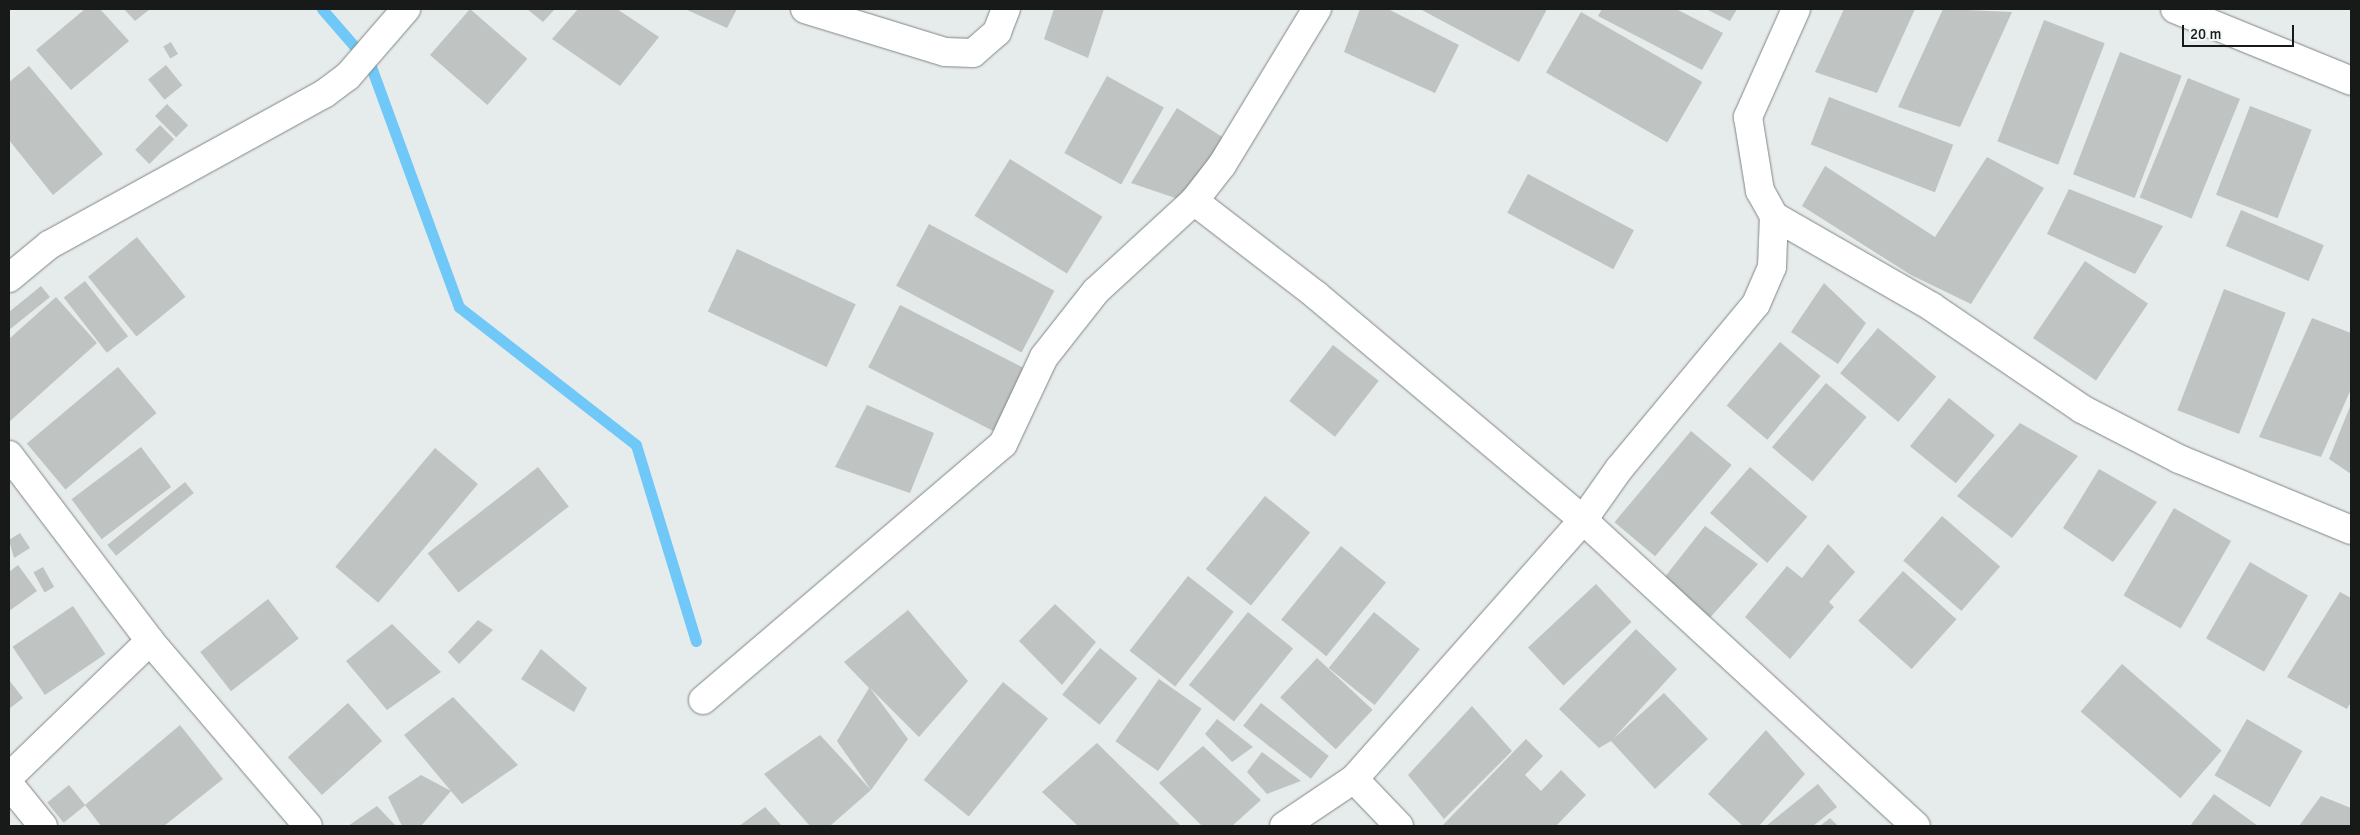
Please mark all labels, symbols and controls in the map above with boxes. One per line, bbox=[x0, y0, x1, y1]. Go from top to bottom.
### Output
scale bar bbox=[2185, 15, 2298, 47]
text: 20 m bbox=[2190, 25, 2221, 43]

